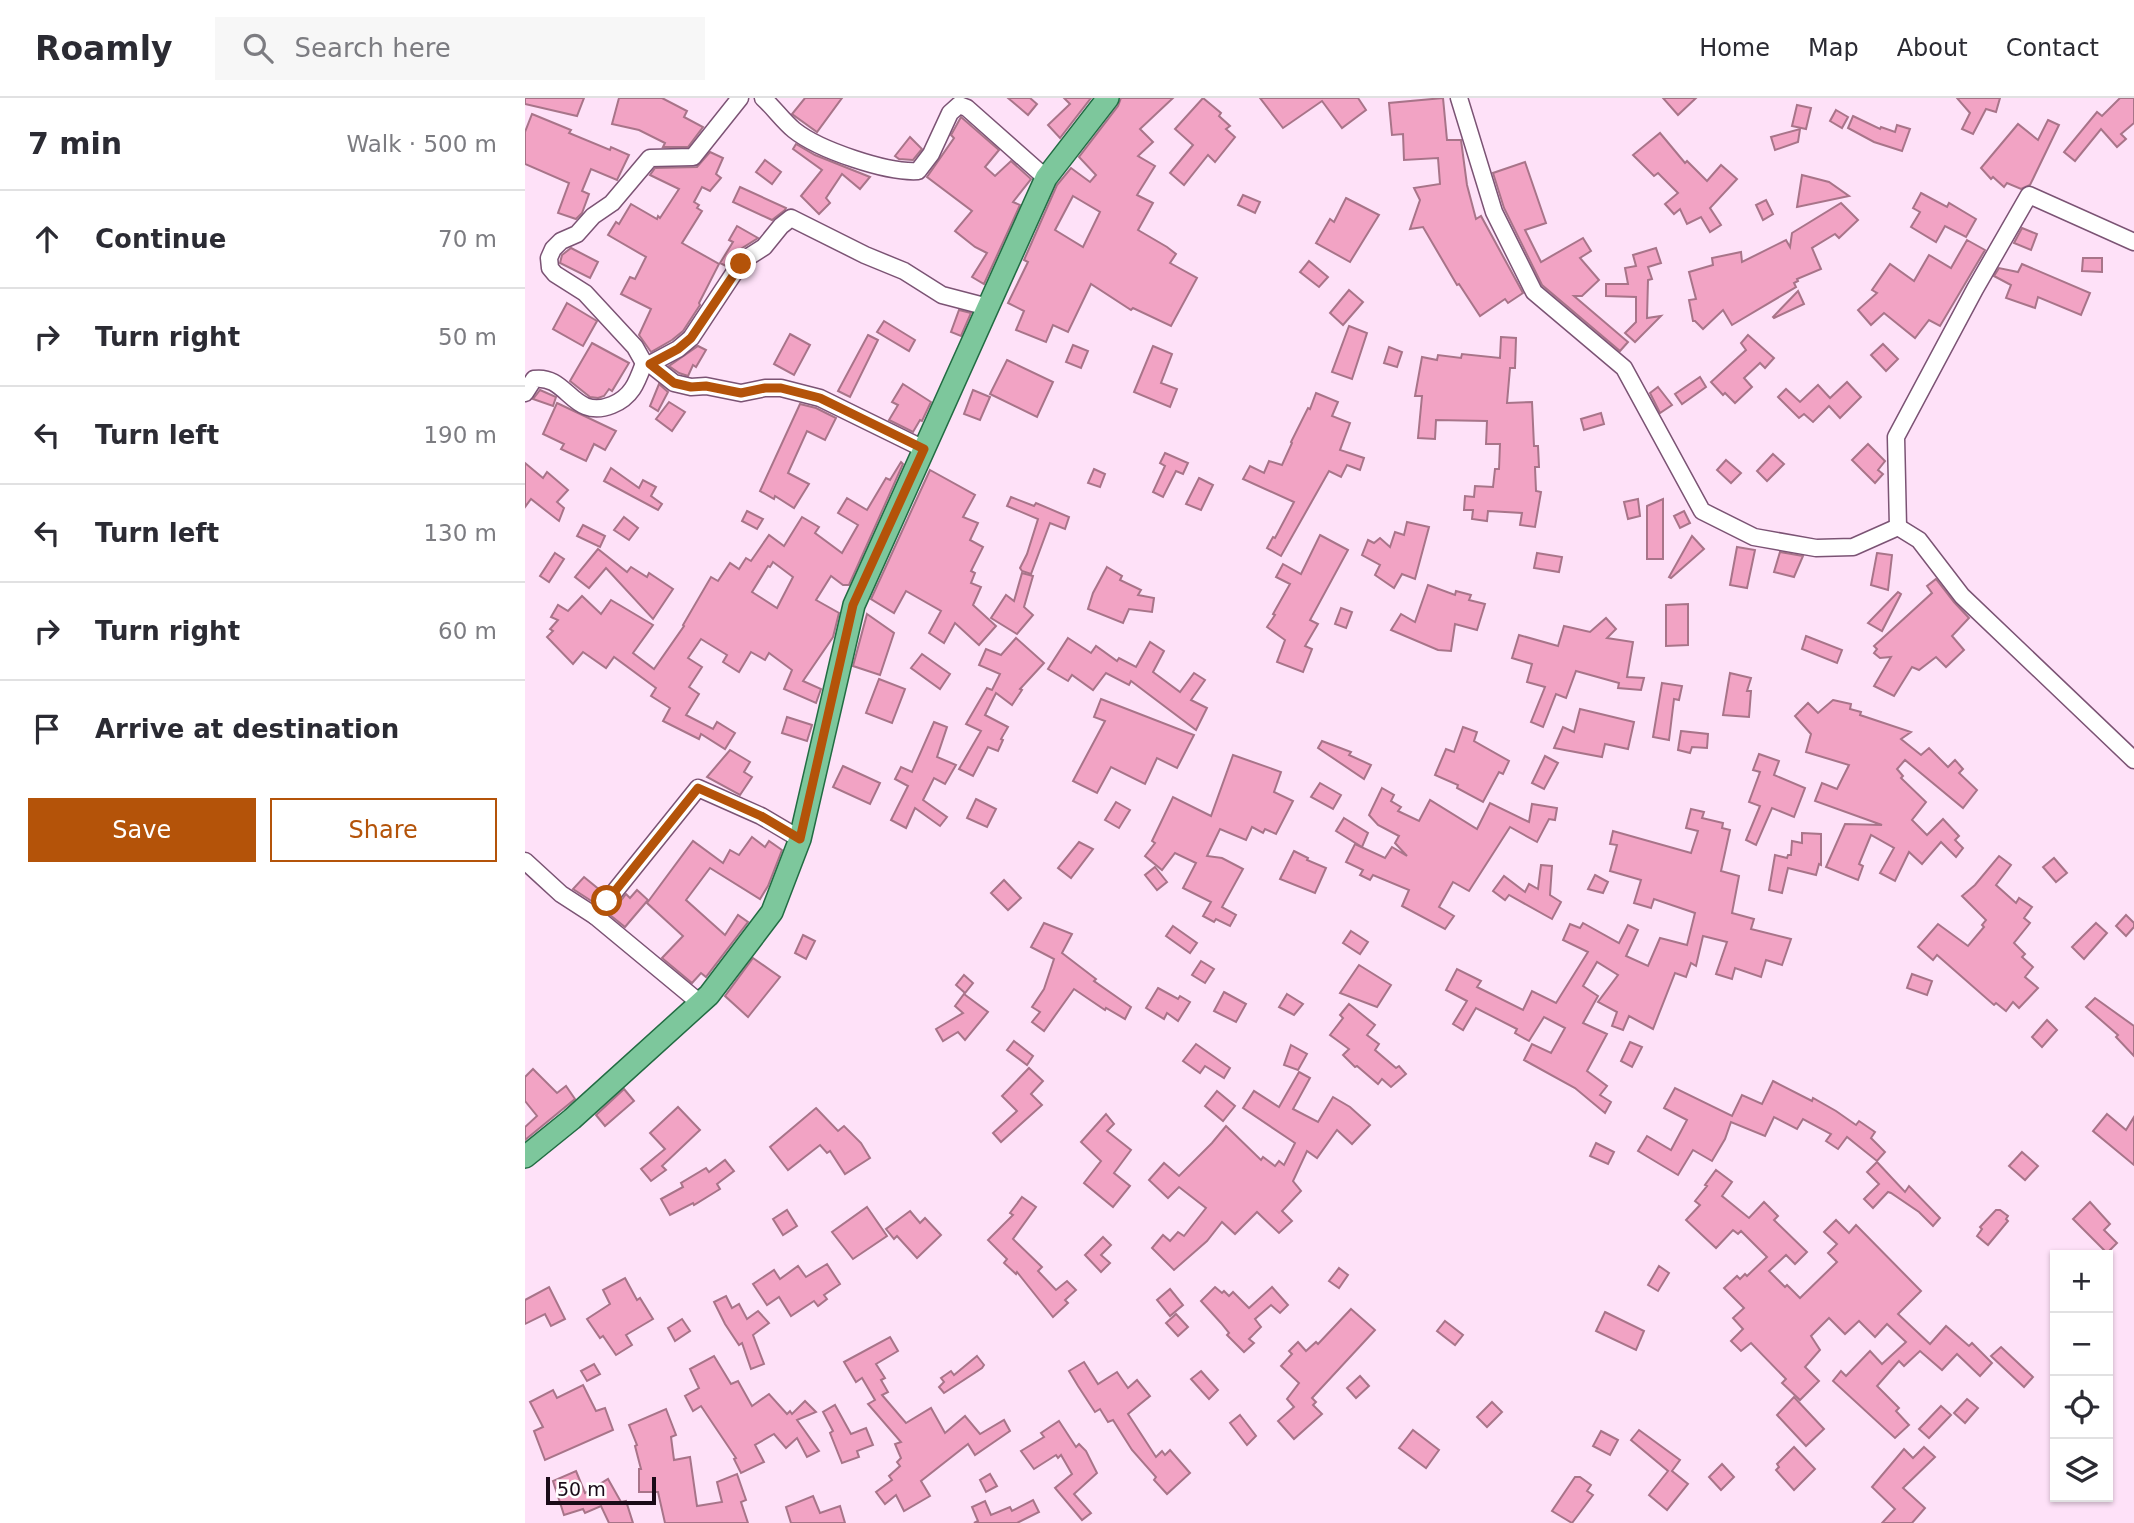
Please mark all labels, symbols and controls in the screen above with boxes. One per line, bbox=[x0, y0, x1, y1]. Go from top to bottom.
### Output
search box bbox=[215, 17, 705, 80]
text: Roamly bbox=[35, 29, 173, 68]
icon: search bbox=[239, 29, 277, 67]
text: Search here bbox=[295, 33, 451, 63]
text: Home bbox=[1699, 34, 1770, 62]
text: Map bbox=[1808, 34, 1859, 62]
text: About bbox=[1897, 34, 1968, 62]
text: Contact bbox=[2006, 34, 2099, 62]
text: 7 min bbox=[28, 126, 122, 161]
text: Walk · 500 m bbox=[346, 131, 497, 157]
icon: ahead bbox=[28, 220, 66, 258]
text: Continue bbox=[95, 224, 226, 254]
text: 70 m bbox=[438, 226, 497, 252]
route end bbox=[725, 248, 756, 279]
icon: right bbox=[28, 318, 66, 356]
text: Turn right bbox=[95, 322, 240, 352]
text: 50 m bbox=[438, 324, 497, 350]
icon: left bbox=[28, 416, 66, 454]
text: Turn left bbox=[95, 420, 219, 450]
text: 190 m bbox=[423, 422, 497, 448]
icon: left bbox=[28, 514, 66, 552]
text: Turn left bbox=[95, 518, 219, 548]
text: 130 m bbox=[423, 520, 497, 546]
icon: right bbox=[28, 612, 66, 650]
text: Turn right bbox=[95, 616, 240, 646]
text: 60 m bbox=[438, 618, 497, 644]
icon: arrive bbox=[28, 710, 66, 748]
text: Arrive at destination bbox=[95, 714, 399, 744]
button: Save bbox=[28, 798, 256, 862]
button: Share bbox=[270, 798, 497, 862]
route start bbox=[591, 885, 622, 916]
map controls bbox=[2050, 1250, 2113, 1502]
button: + bbox=[2050, 1250, 2113, 1313]
button: − bbox=[2050, 1313, 2113, 1376]
button: locate bbox=[2050, 1376, 2113, 1439]
button: layers bbox=[2050, 1439, 2113, 1502]
scale bar bbox=[546, 1474, 656, 1506]
text: 50 m bbox=[557, 1478, 606, 1500]

